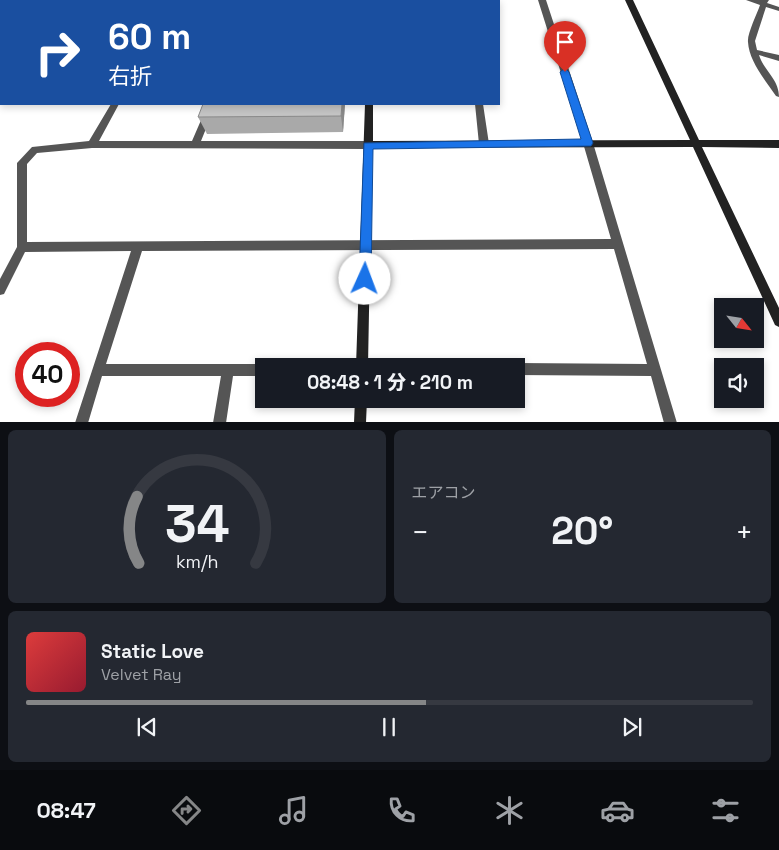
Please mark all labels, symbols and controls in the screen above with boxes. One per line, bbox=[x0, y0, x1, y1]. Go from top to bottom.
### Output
text: 60 m bbox=[108, 15, 191, 59]
icon: right bbox=[25, 20, 90, 85]
pin bbox=[544, 21, 586, 72]
icon: arrive bbox=[551, 28, 579, 56]
text: 右折 bbox=[108, 62, 152, 90]
position arrow bbox=[338, 252, 390, 304]
north arrow bbox=[714, 298, 764, 348]
map controls bbox=[714, 298, 764, 408]
speed limit sign: 40 bbox=[15, 342, 80, 407]
button: sound bbox=[714, 358, 764, 408]
text: 08:48 · 1 分 · 210 m bbox=[307, 370, 473, 395]
text: エアコン bbox=[412, 482, 476, 503]
text: 34 bbox=[164, 491, 229, 557]
text: 20° bbox=[551, 507, 613, 555]
text: − bbox=[412, 514, 429, 550]
text: + bbox=[736, 514, 753, 550]
text: km/h bbox=[175, 550, 218, 573]
text: Static Love bbox=[101, 639, 204, 664]
text: Velvet Ray bbox=[101, 664, 182, 685]
icon: previous bbox=[133, 713, 161, 741]
icon: pause bbox=[375, 713, 403, 741]
icon: next bbox=[618, 713, 646, 741]
icon: directions bbox=[169, 793, 204, 828]
icon: music bbox=[276, 793, 311, 828]
icon: phone bbox=[384, 793, 419, 828]
icon: climate bbox=[492, 793, 527, 828]
icon: car bbox=[600, 793, 635, 828]
icon: filters bbox=[708, 793, 743, 828]
text: 08:47 bbox=[36, 796, 96, 824]

